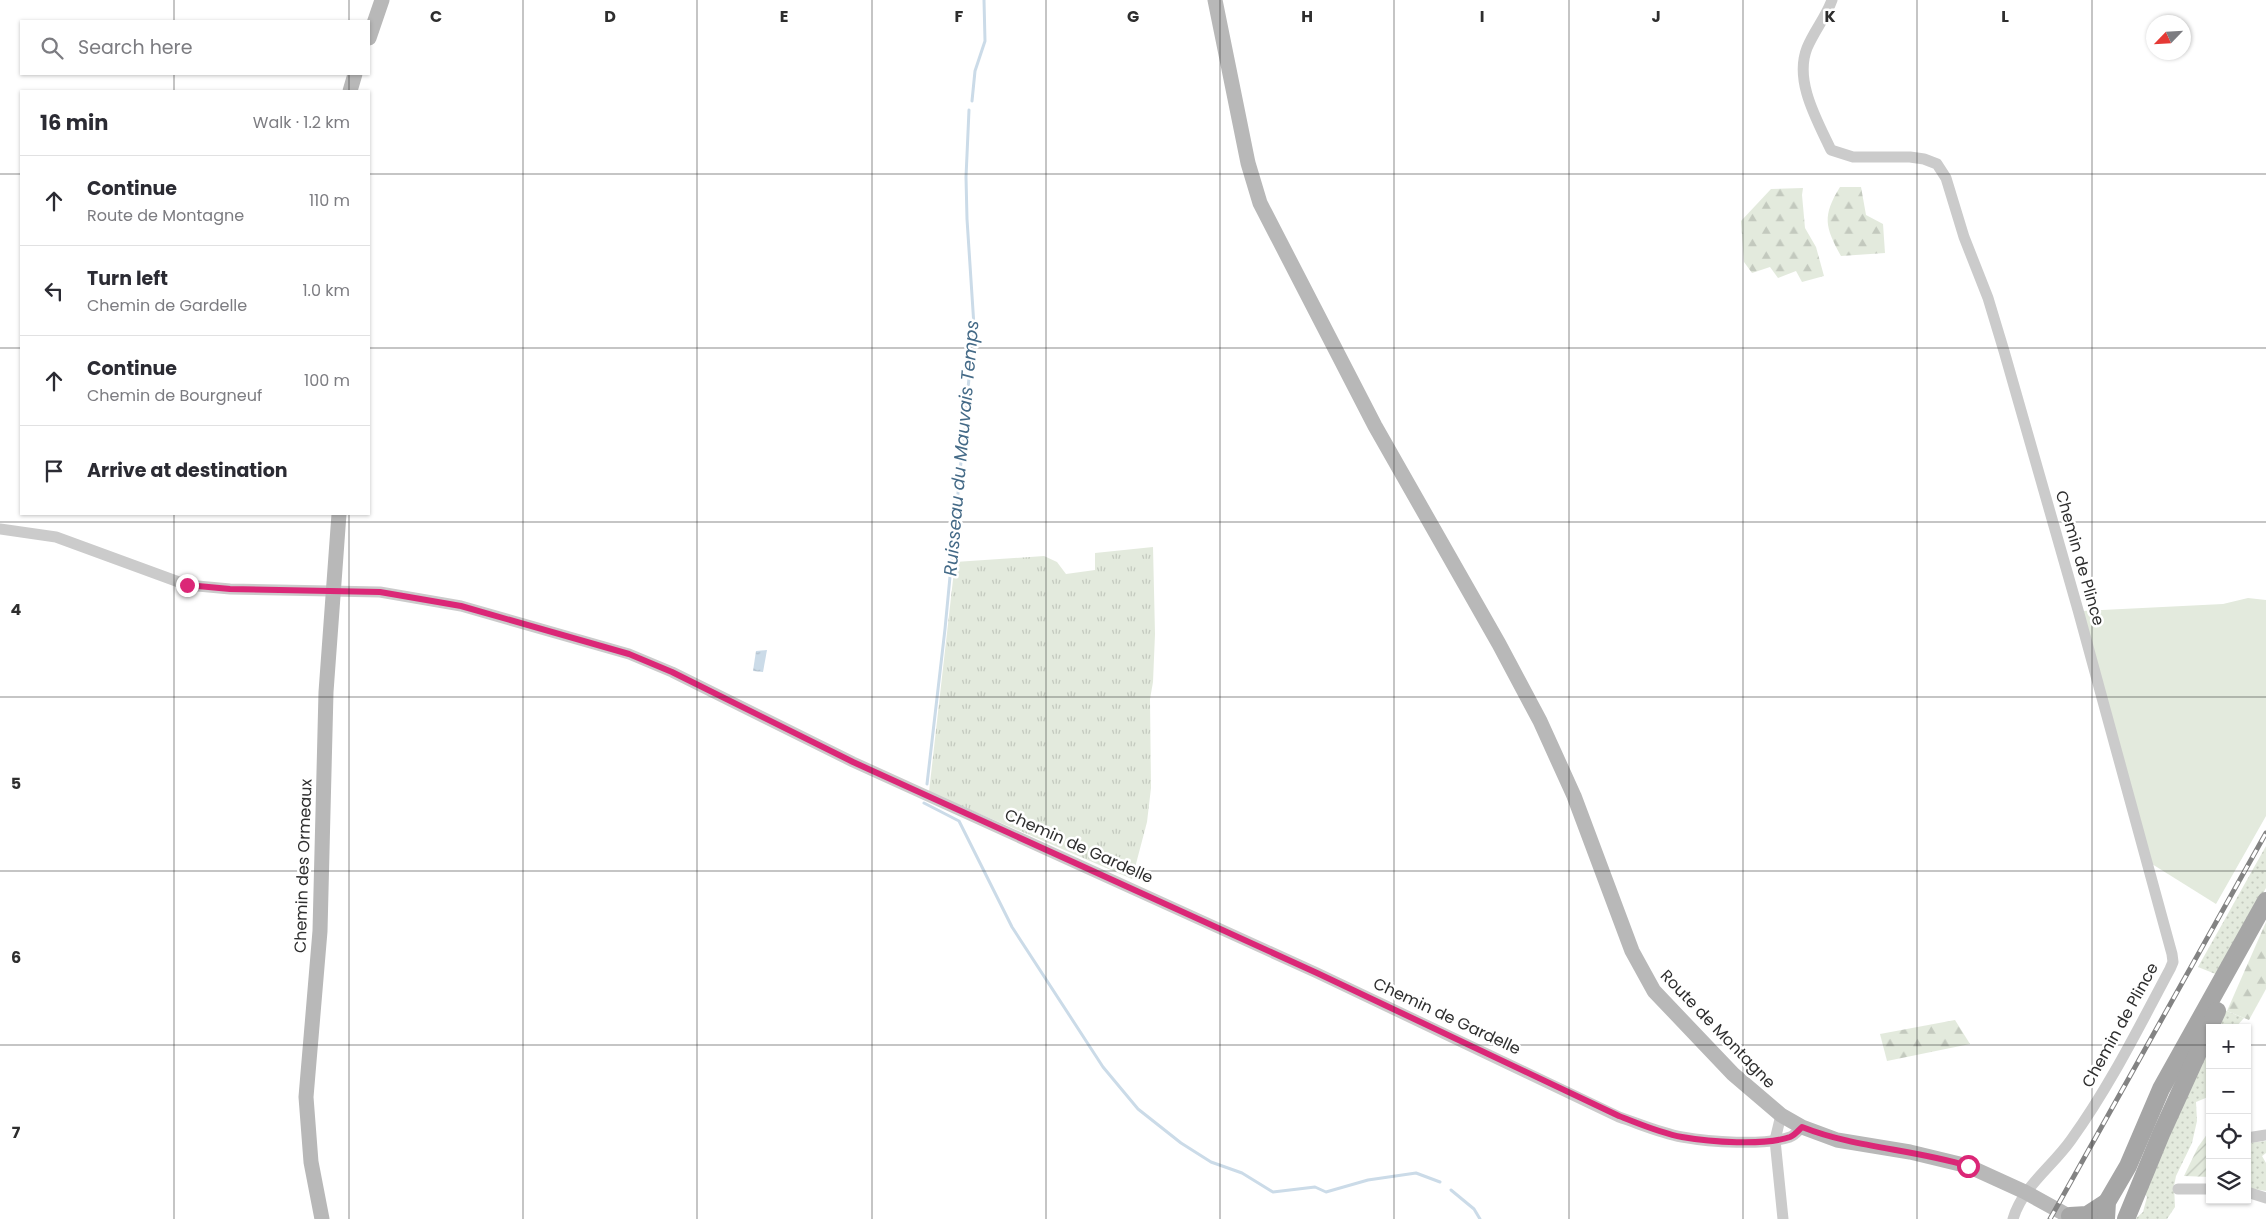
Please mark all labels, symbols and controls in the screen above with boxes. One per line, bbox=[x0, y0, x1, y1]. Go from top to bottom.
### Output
text: C bbox=[430, 5, 442, 28]
text: D bbox=[604, 5, 616, 28]
text: E bbox=[780, 5, 788, 28]
text: F bbox=[955, 5, 964, 28]
text: G bbox=[1127, 5, 1139, 28]
text: H bbox=[1301, 5, 1313, 28]
text: I bbox=[1480, 5, 1484, 28]
text: J bbox=[1651, 5, 1661, 28]
text: K bbox=[1824, 5, 1836, 28]
text: L bbox=[2001, 5, 2009, 28]
north arrow bbox=[2146, 15, 2191, 60]
search box bbox=[20, 20, 370, 75]
icon: search bbox=[38, 34, 66, 62]
text: Search here bbox=[78, 34, 192, 61]
text: 16 min bbox=[40, 108, 108, 137]
text: Walk · 1.2 km bbox=[253, 111, 350, 134]
text: Continue bbox=[87, 175, 177, 202]
icon: ahead bbox=[40, 187, 68, 215]
text: 110 m bbox=[309, 189, 350, 212]
text: Route de Montagne bbox=[87, 204, 244, 227]
text: Turn left bbox=[87, 265, 168, 292]
icon: left bbox=[40, 277, 68, 305]
text: 1.0 km bbox=[302, 279, 350, 302]
text: Chemin de Gardelle bbox=[87, 294, 247, 317]
water label: Ruisseau du Mauvais Temps bbox=[937, 319, 985, 577]
text: Continue bbox=[87, 355, 177, 382]
icon: ahead bbox=[40, 367, 68, 395]
text: 100 m bbox=[304, 369, 350, 392]
text: Chemin de Bourgneuf bbox=[87, 384, 262, 407]
icon: arrive bbox=[40, 457, 68, 485]
text: Arrive at destination bbox=[87, 457, 288, 484]
street label: Chemin de Plince bbox=[2050, 488, 2110, 628]
route end bbox=[176, 574, 199, 597]
text: 4 bbox=[11, 598, 22, 621]
text: 5 bbox=[11, 772, 21, 795]
street label: Chemin des Ormeaux bbox=[288, 778, 318, 954]
street label: Chemin de Gardelle bbox=[1001, 803, 1157, 889]
text: 6 bbox=[11, 946, 21, 969]
street label: Chemin de Plince bbox=[2076, 958, 2164, 1092]
street label: Route de Montagne bbox=[1655, 965, 1781, 1094]
street label: Chemin de Gardelle bbox=[1370, 972, 1525, 1060]
map controls bbox=[2206, 1024, 2251, 1204]
button: + bbox=[2206, 1024, 2251, 1069]
button: − bbox=[2206, 1069, 2251, 1114]
button: locate bbox=[2206, 1114, 2251, 1159]
text: 7 bbox=[12, 1121, 21, 1144]
route start bbox=[1957, 1155, 1980, 1178]
button: layers bbox=[2206, 1159, 2251, 1204]

